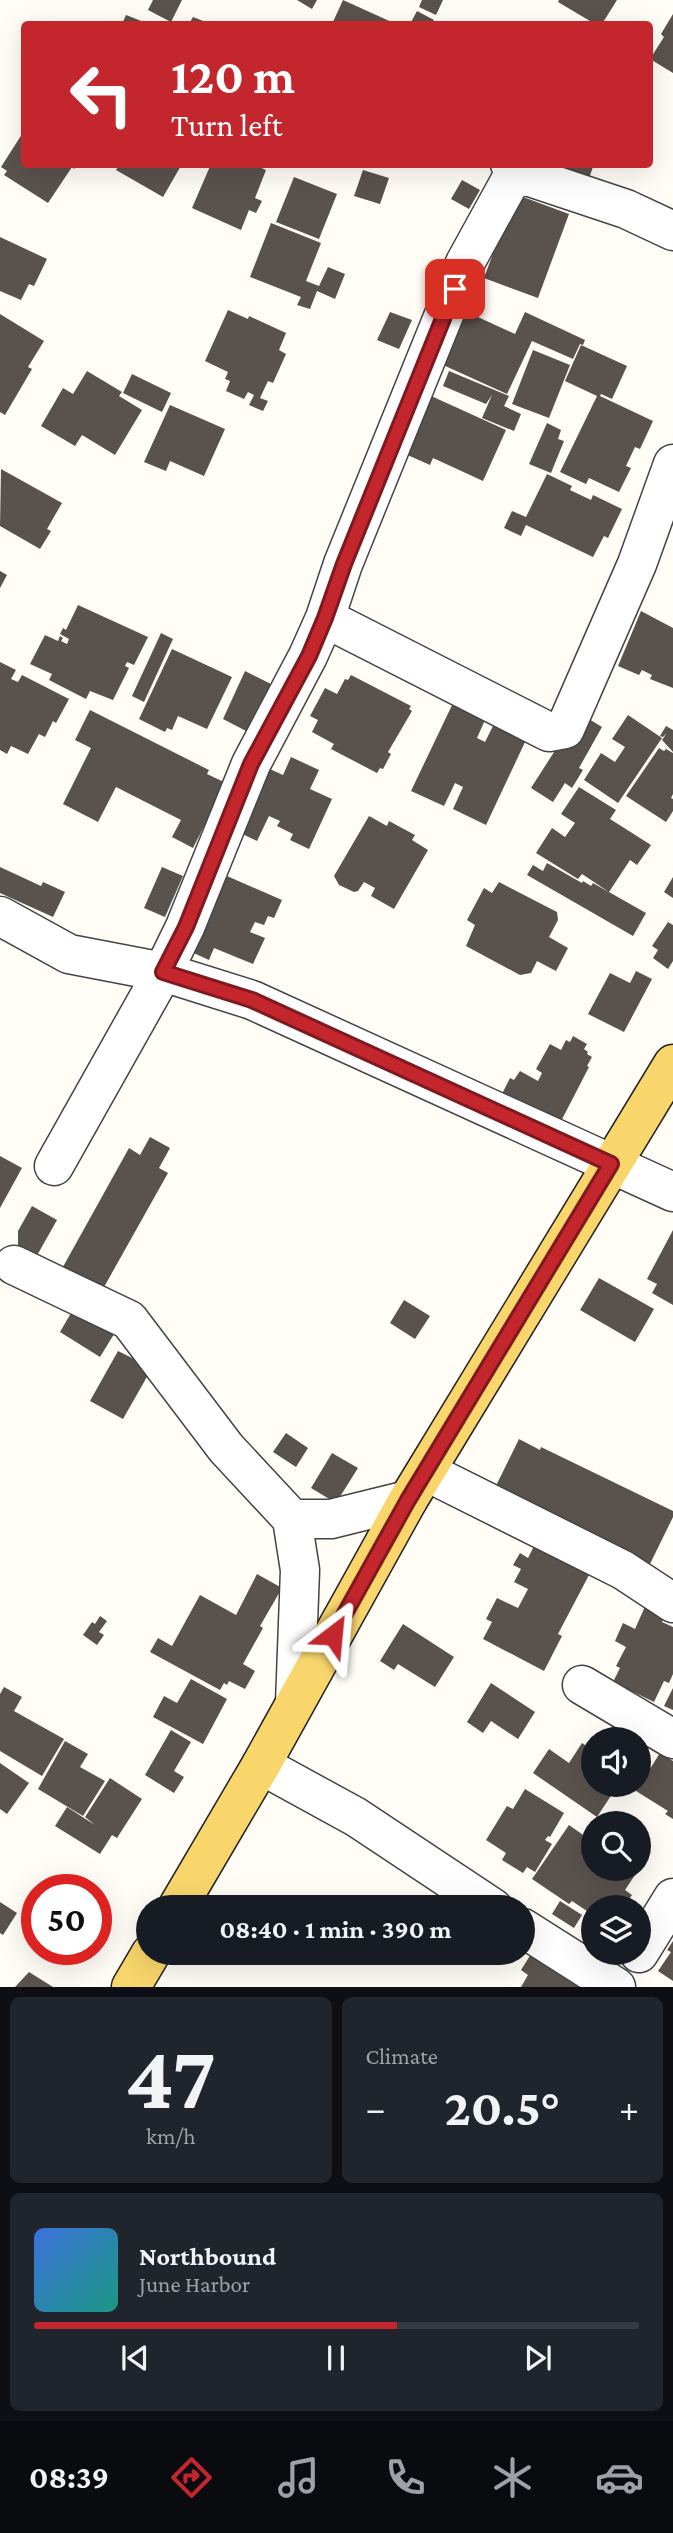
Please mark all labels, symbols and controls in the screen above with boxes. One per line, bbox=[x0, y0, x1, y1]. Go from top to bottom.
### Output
icon: left bbox=[56, 49, 147, 140]
text: 120 m bbox=[171, 49, 295, 104]
text: Turn left bbox=[171, 107, 282, 143]
pin bbox=[425, 259, 485, 319]
icon: arrive bbox=[436, 270, 474, 308]
position arrow bbox=[296, 1598, 370, 1672]
map controls bbox=[581, 1727, 651, 1965]
button: sound bbox=[581, 1727, 651, 1797]
button: search bbox=[581, 1811, 651, 1881]
speed limit sign: 50 bbox=[21, 1874, 112, 1965]
button: layers bbox=[581, 1895, 651, 1965]
text: 08:40 · 1 min · 390 m bbox=[219, 1915, 452, 1944]
text: 47 bbox=[125, 2026, 216, 2128]
text: Climate bbox=[366, 2043, 438, 2069]
text: 20.5° bbox=[444, 2078, 560, 2136]
text: − bbox=[366, 2087, 386, 2129]
text: + bbox=[619, 2087, 639, 2129]
text: km/h bbox=[146, 2123, 196, 2149]
text: Northbound bbox=[139, 2242, 276, 2271]
text: June Harbor bbox=[139, 2271, 250, 2297]
icon: previous bbox=[116, 2339, 154, 2377]
icon: pause bbox=[317, 2339, 355, 2377]
icon: next bbox=[519, 2339, 557, 2377]
icon: directions bbox=[167, 2453, 216, 2502]
icon: music bbox=[274, 2453, 323, 2502]
icon: phone bbox=[381, 2453, 430, 2502]
icon: climate bbox=[488, 2453, 537, 2502]
icon: car bbox=[595, 2453, 644, 2502]
text: 08:39 bbox=[29, 2459, 109, 2495]

